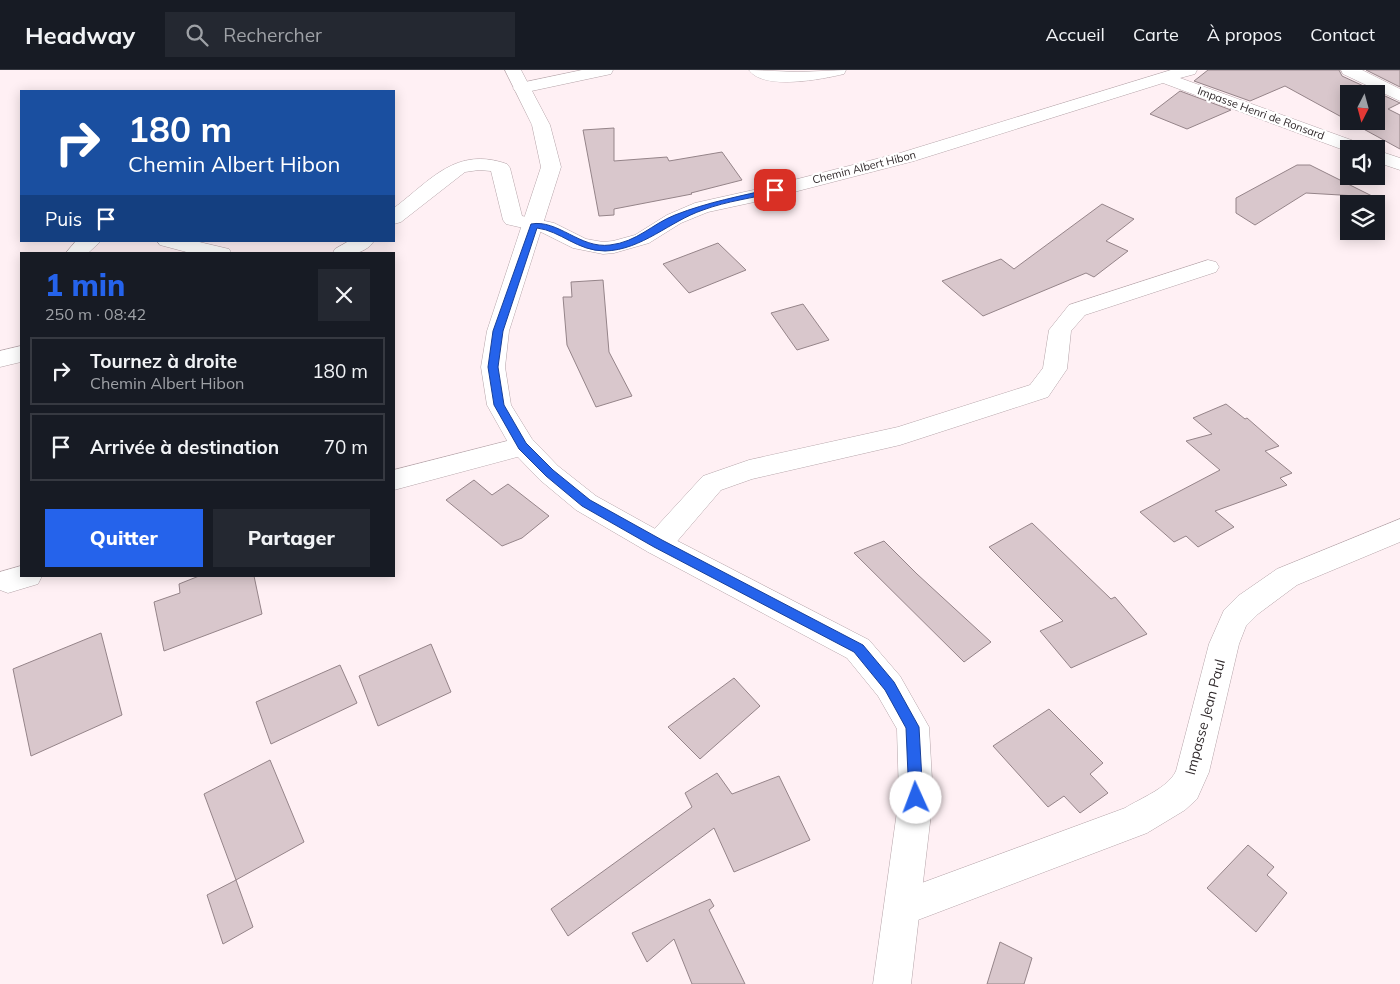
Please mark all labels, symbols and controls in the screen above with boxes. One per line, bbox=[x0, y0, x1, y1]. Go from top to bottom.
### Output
search box bbox=[165, 12, 515, 57]
text: Headway bbox=[25, 20, 135, 50]
icon: search bbox=[183, 21, 211, 49]
text: Rechercher bbox=[223, 23, 322, 47]
text: Accueil bbox=[1045, 23, 1105, 46]
text: Carte bbox=[1133, 23, 1179, 46]
text: À propos bbox=[1207, 23, 1282, 46]
text: Contact bbox=[1310, 23, 1375, 46]
street label: Impasse Henri de Ronsard bbox=[1196, 83, 1326, 143]
north arrow bbox=[1340, 85, 1385, 130]
map controls bbox=[1340, 85, 1385, 240]
text: 180 m bbox=[128, 107, 232, 151]
icon: right bbox=[45, 110, 110, 175]
button: sound bbox=[1340, 140, 1385, 185]
street label: Chemin Albert Hibon bbox=[811, 147, 917, 187]
text: Chemin Albert Hibon bbox=[128, 150, 340, 178]
pin bbox=[754, 169, 796, 211]
icon: arrive bbox=[761, 176, 789, 204]
button: layers bbox=[1340, 195, 1385, 240]
icon: arrive bbox=[92, 205, 120, 233]
text: Puis bbox=[45, 207, 82, 231]
text: 1 min bbox=[45, 266, 125, 304]
button: close bbox=[318, 269, 370, 321]
text: 250 m · 08:42 bbox=[45, 304, 146, 324]
text: Tournez à droite bbox=[90, 349, 237, 373]
icon: right bbox=[47, 357, 75, 385]
text: 180 m bbox=[312, 359, 368, 383]
text: Chemin Albert Hibon bbox=[90, 373, 245, 393]
icon: arrive bbox=[47, 433, 75, 461]
text: Arrivée à destination bbox=[90, 435, 279, 459]
text: 70 m bbox=[324, 435, 368, 459]
button: Quitter bbox=[45, 509, 203, 567]
button: Partager bbox=[213, 509, 370, 567]
street label: Impasse Jean Paul bbox=[1181, 657, 1229, 777]
position arrow bbox=[889, 771, 941, 823]

